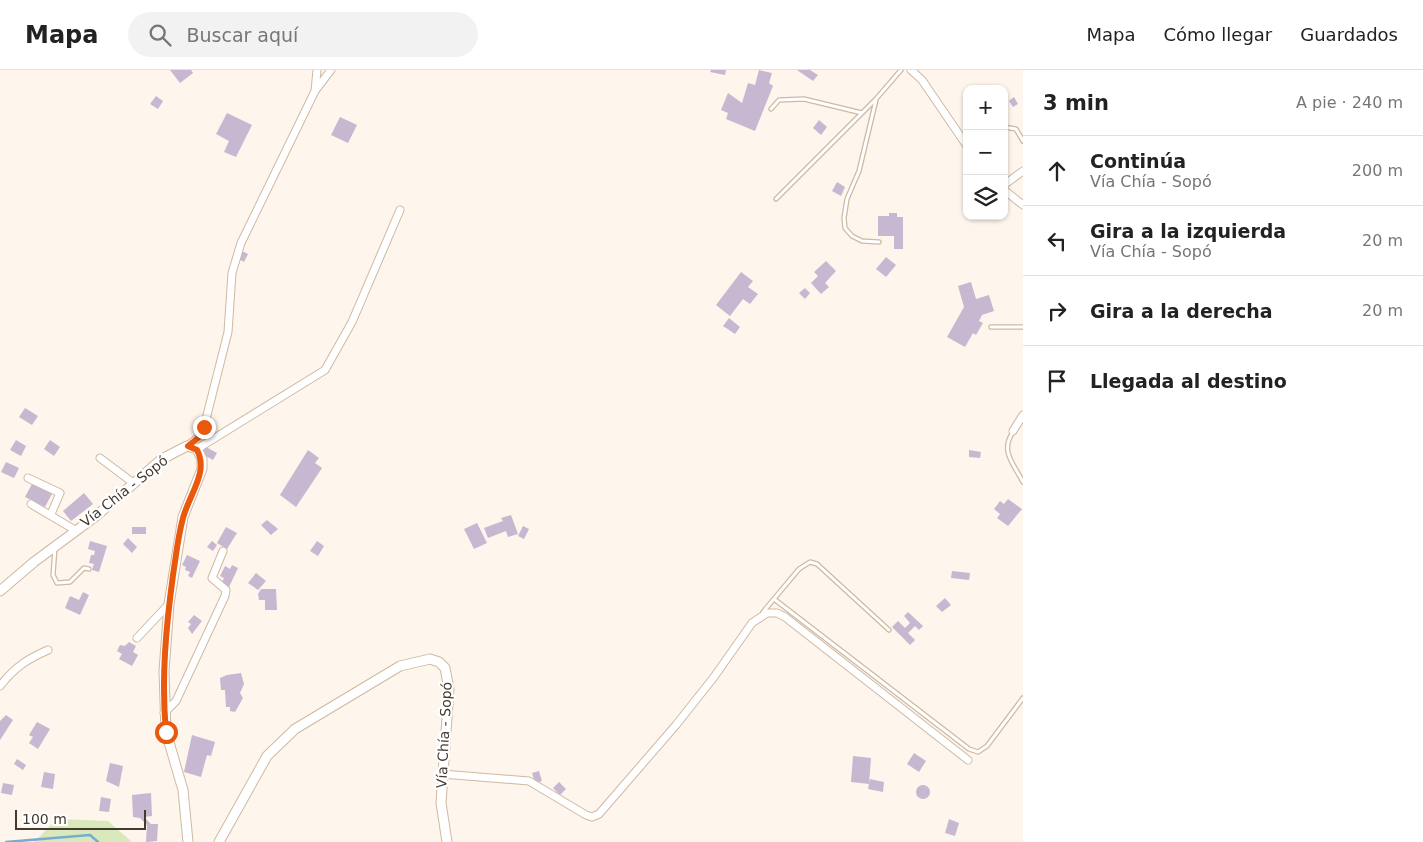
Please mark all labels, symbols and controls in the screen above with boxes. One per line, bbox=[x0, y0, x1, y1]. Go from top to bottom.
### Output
search box bbox=[128, 12, 478, 57]
text: Mapa bbox=[25, 21, 98, 49]
icon: search bbox=[146, 21, 174, 49]
text: Buscar aquí bbox=[186, 24, 298, 46]
text: Mapa bbox=[1086, 24, 1135, 45]
text: Cómo llegar bbox=[1163, 24, 1272, 45]
text: Guardados bbox=[1300, 24, 1398, 45]
map controls bbox=[963, 85, 1008, 220]
button: + bbox=[963, 85, 1008, 130]
text: 3 min bbox=[1043, 91, 1109, 115]
text: A pie · 240 m bbox=[1296, 93, 1403, 112]
button: − bbox=[963, 130, 1008, 175]
text: Continúa bbox=[1090, 150, 1186, 172]
icon: ahead bbox=[1043, 157, 1071, 185]
text: 200 m bbox=[1352, 161, 1403, 180]
text: Vía Chía - Sopó bbox=[1090, 172, 1212, 191]
button: layers bbox=[963, 175, 1008, 220]
text: Gira a la izquierda bbox=[1090, 220, 1286, 242]
icon: left bbox=[1043, 227, 1071, 255]
text: 20 m bbox=[1362, 231, 1403, 250]
text: Vía Chía - Sopó bbox=[1090, 242, 1212, 261]
icon: right bbox=[1043, 297, 1071, 325]
text: Gira a la derecha bbox=[1090, 300, 1273, 322]
text: 20 m bbox=[1362, 301, 1403, 320]
icon: arrive bbox=[1043, 367, 1071, 395]
text: Llegada al destino bbox=[1090, 370, 1287, 392]
route end bbox=[193, 416, 216, 439]
street label: Vía Chía - Sopó bbox=[77, 452, 171, 530]
street label: Vía Chía - Sopó bbox=[433, 681, 455, 789]
route start bbox=[155, 721, 178, 744]
scale bar bbox=[15, 807, 146, 830]
text: 100 m bbox=[22, 811, 67, 827]

